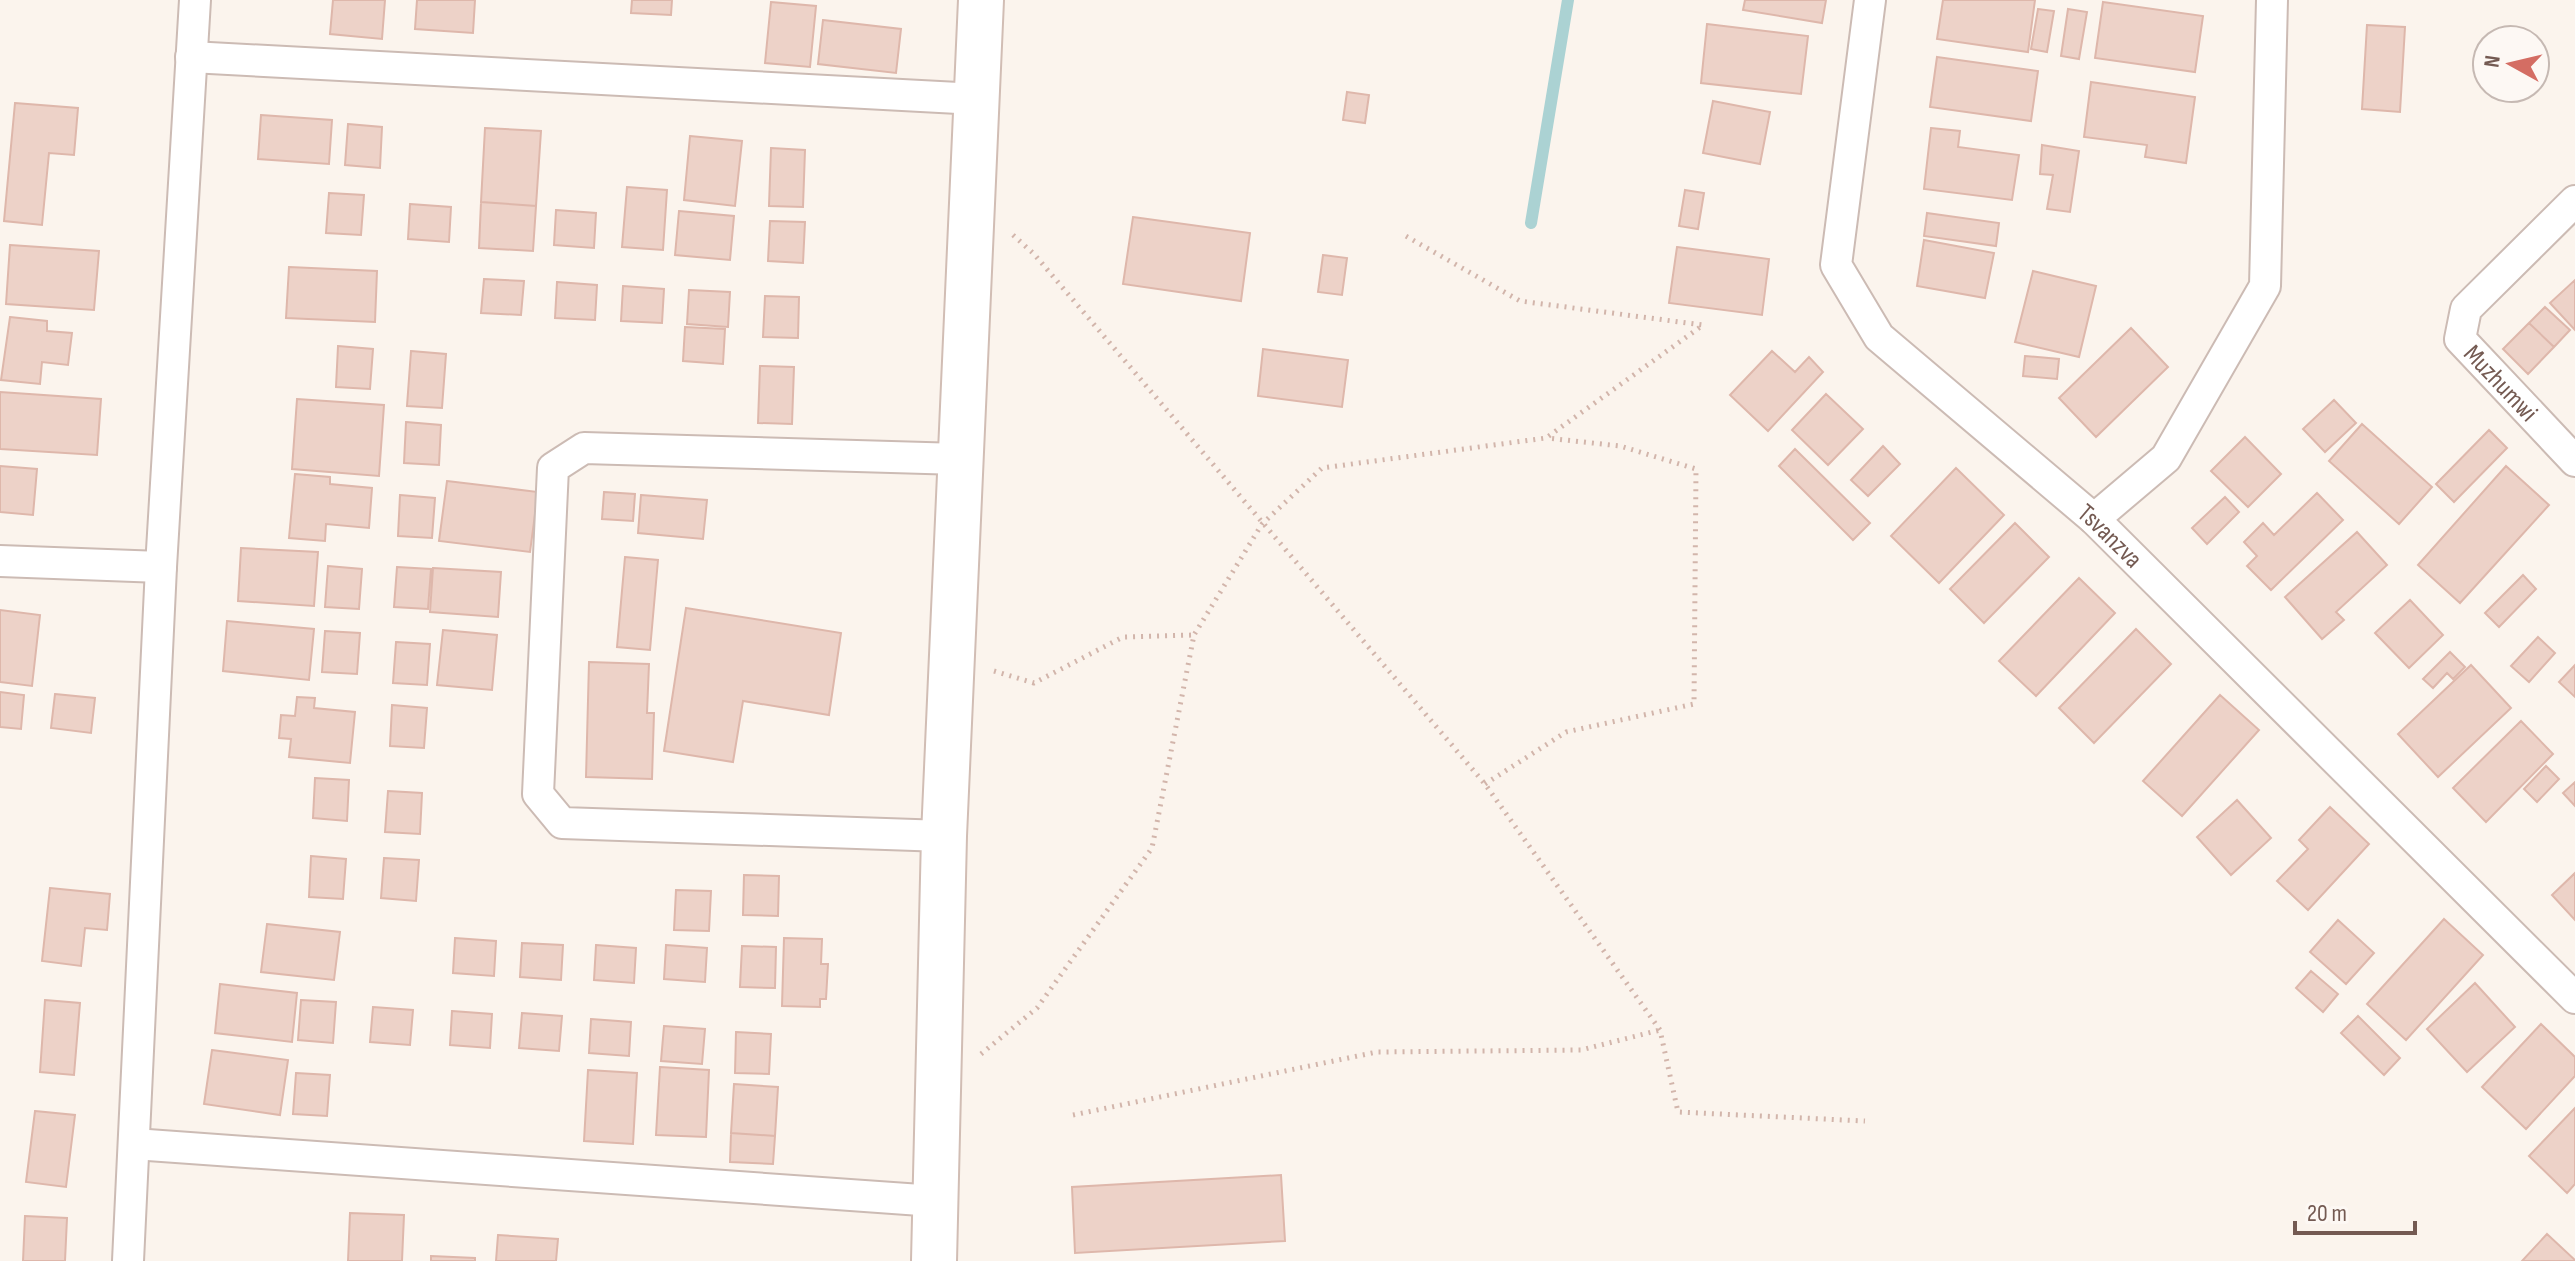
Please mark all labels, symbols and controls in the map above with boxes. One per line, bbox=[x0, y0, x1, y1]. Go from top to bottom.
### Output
north arrow bbox=[2471, 24, 2551, 104]
text: N bbox=[2478, 54, 2507, 69]
street label: Muzhumwi bbox=[2457, 339, 2543, 428]
street label: Tsvanzva bbox=[2071, 498, 2148, 575]
scale bar bbox=[2295, 1185, 2415, 1235]
text: 20 m bbox=[2307, 1199, 2347, 1228]

